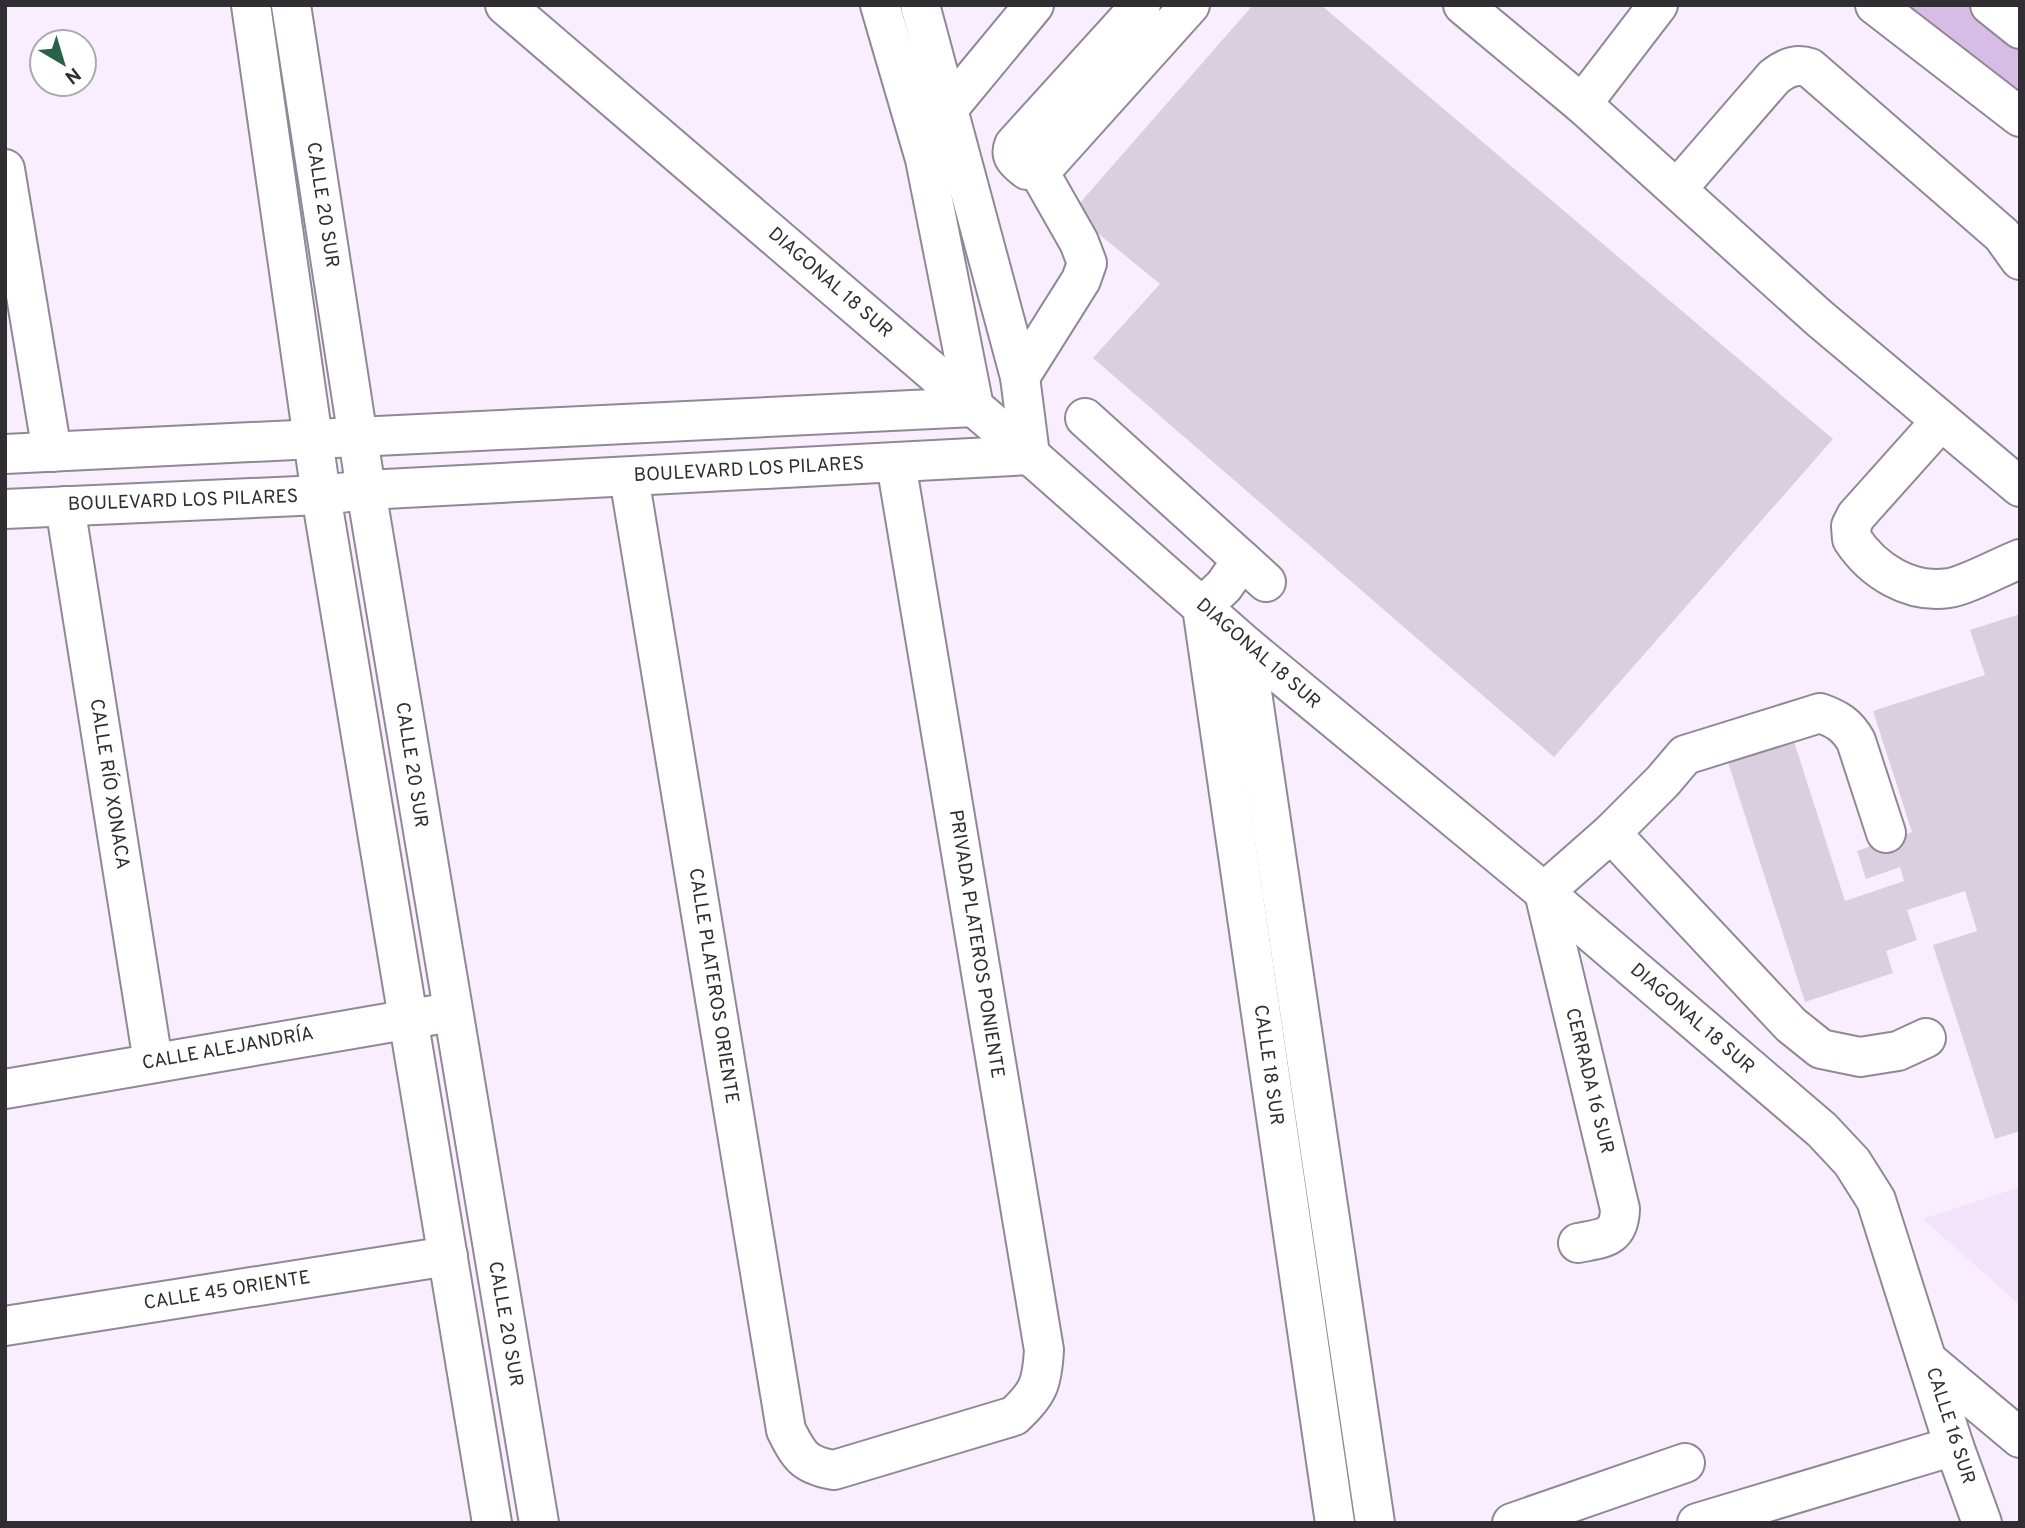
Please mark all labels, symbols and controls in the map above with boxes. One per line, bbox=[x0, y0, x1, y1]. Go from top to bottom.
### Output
north arrow bbox=[28, 28, 98, 98]
text: N bbox=[59, 61, 85, 88]
street label: CALLE 20 SUR bbox=[300, 140, 344, 270]
street label: DIAGONAL 18 SUR bbox=[763, 222, 897, 344]
street label: BOULEVARD LOS PILARES bbox=[633, 452, 865, 488]
street label: BOULEVARD LOS PILARES bbox=[67, 485, 299, 517]
street label: DIAGONAL 18 SUR bbox=[1191, 593, 1325, 715]
street label: CALLE RÍO XONACA bbox=[84, 697, 135, 871]
street label: CALLE 20 SUR bbox=[389, 700, 433, 830]
street label: PRIVADA PLATEROS PONIENTE bbox=[943, 808, 1009, 1080]
street label: CALLE PLATEROS ORIENTE bbox=[682, 866, 744, 1106]
street label: DIAGONAL 18 SUR bbox=[1625, 958, 1759, 1080]
street label: CALLE 18 SUR bbox=[1248, 1003, 1288, 1127]
street label: CERRADA 16 SUR bbox=[1559, 1006, 1619, 1156]
street label: CALLE ALEJANDRÍA bbox=[140, 1021, 316, 1076]
street label: CALLE 20 SUR bbox=[482, 1259, 528, 1389]
street label: CALLE 45 ORIENTE bbox=[142, 1266, 312, 1316]
street label: CALLE 16 SUR bbox=[1920, 1365, 1980, 1487]

